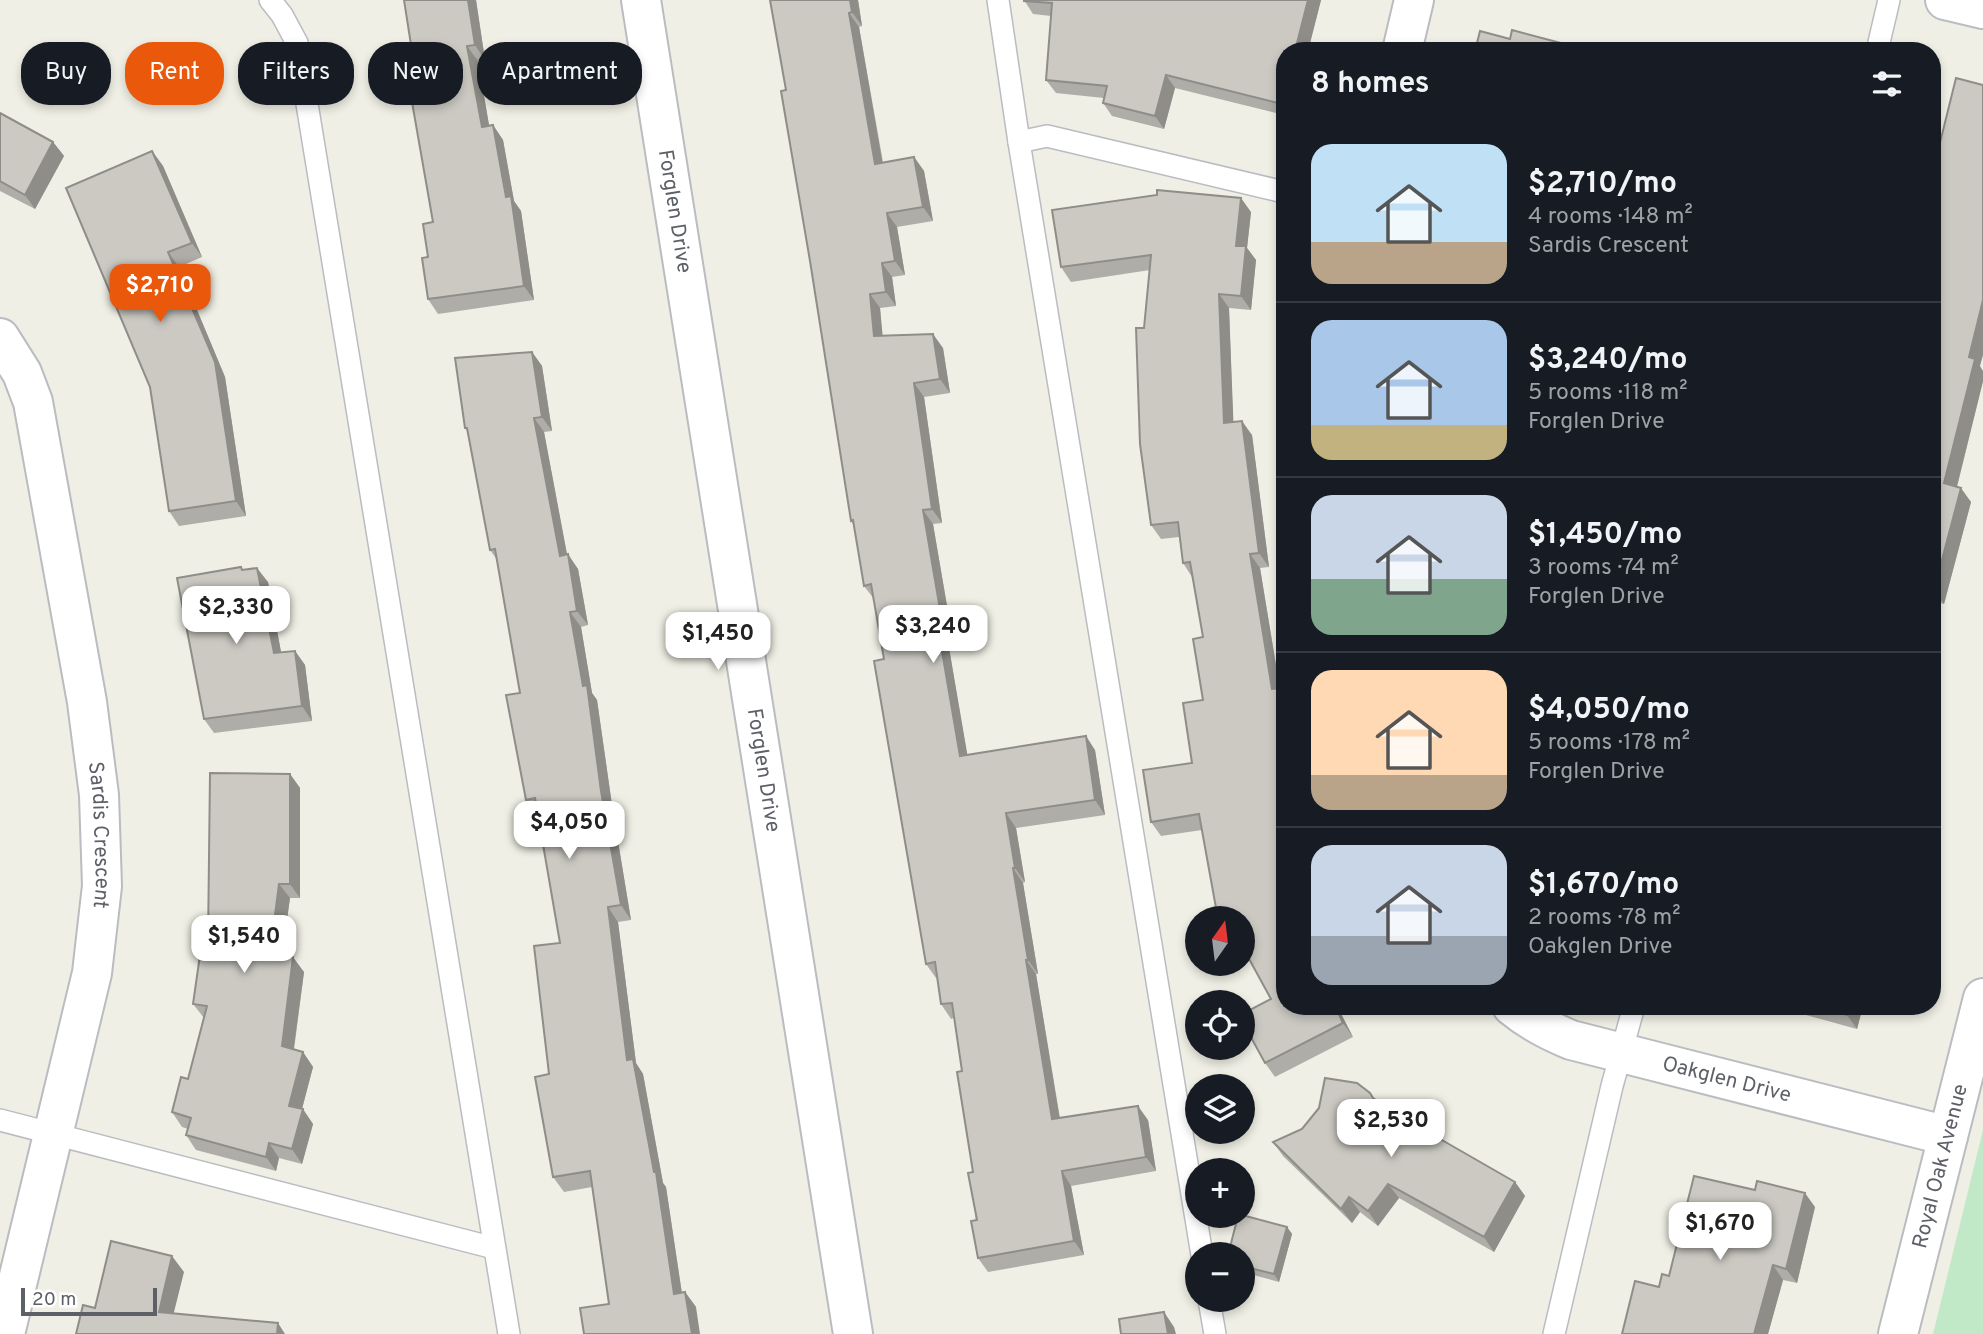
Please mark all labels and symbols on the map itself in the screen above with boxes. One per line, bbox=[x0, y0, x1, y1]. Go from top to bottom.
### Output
street label: Forglen Drive bbox=[651, 148, 698, 275]
pin: $2,710 bbox=[103, 264, 217, 324]
pin: $2,330 bbox=[179, 586, 293, 646]
pin: $3,240 bbox=[876, 606, 990, 665]
pin: $1,450 bbox=[661, 612, 775, 672]
street label: Forglen Drive bbox=[740, 707, 787, 834]
street label: Sardis Crescent bbox=[81, 760, 116, 910]
pin: $4,050 bbox=[512, 802, 626, 861]
north arrow bbox=[1185, 906, 1255, 976]
pin: $1,540 bbox=[187, 916, 301, 975]
street label: Oakglen Drive bbox=[1659, 1050, 1794, 1109]
street label: Royal Oak Avenue bbox=[1907, 1081, 1974, 1251]
pin: $2,530 bbox=[1334, 1100, 1448, 1159]
pin: $1,670 bbox=[1663, 1202, 1777, 1262]
scale bar bbox=[21, 1285, 158, 1317]

